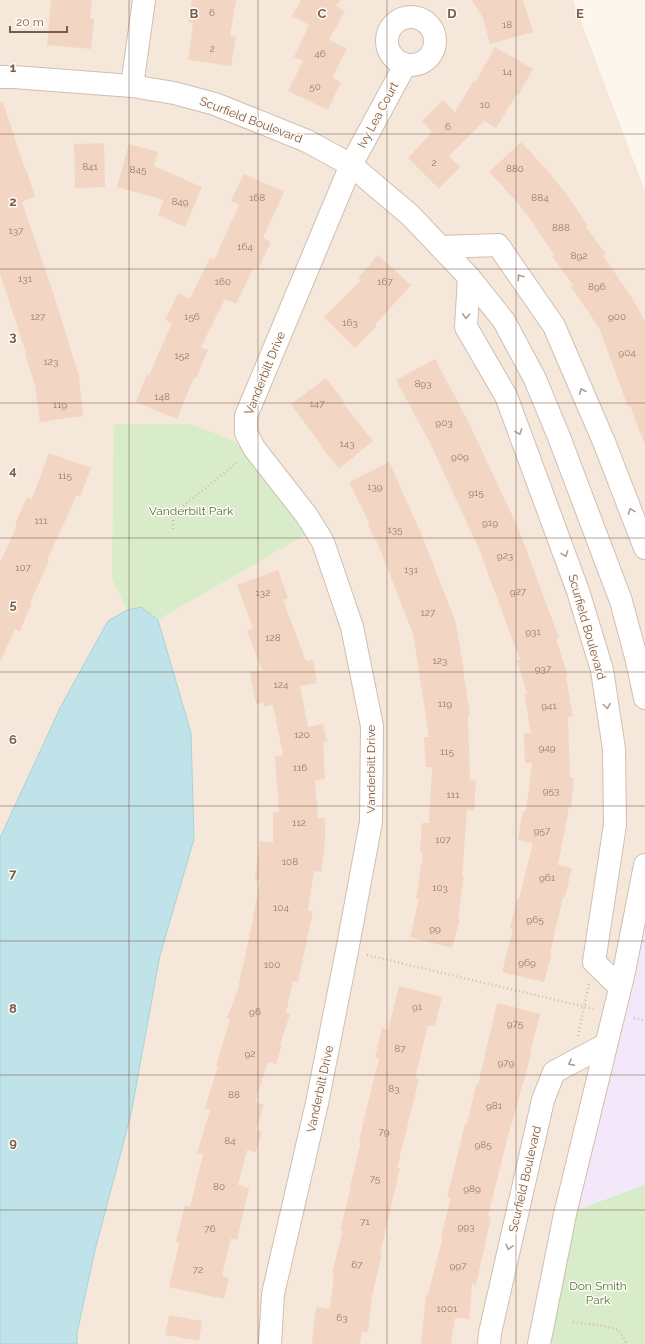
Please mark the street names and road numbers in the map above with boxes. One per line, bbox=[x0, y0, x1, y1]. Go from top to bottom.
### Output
street label: Ivy Lea Court bbox=[355, 80, 401, 150]
street label: Scurfield Boulevard bbox=[198, 94, 304, 146]
street label: Vanderbilt Drive bbox=[242, 329, 288, 417]
street label: Scurfield Boulevard bbox=[565, 573, 609, 681]
street label: Vanderbilt Drive bbox=[364, 725, 378, 813]
street label: Vanderbilt Drive bbox=[304, 1044, 336, 1134]
street label: Scurfield Boulevard bbox=[506, 1124, 544, 1234]

